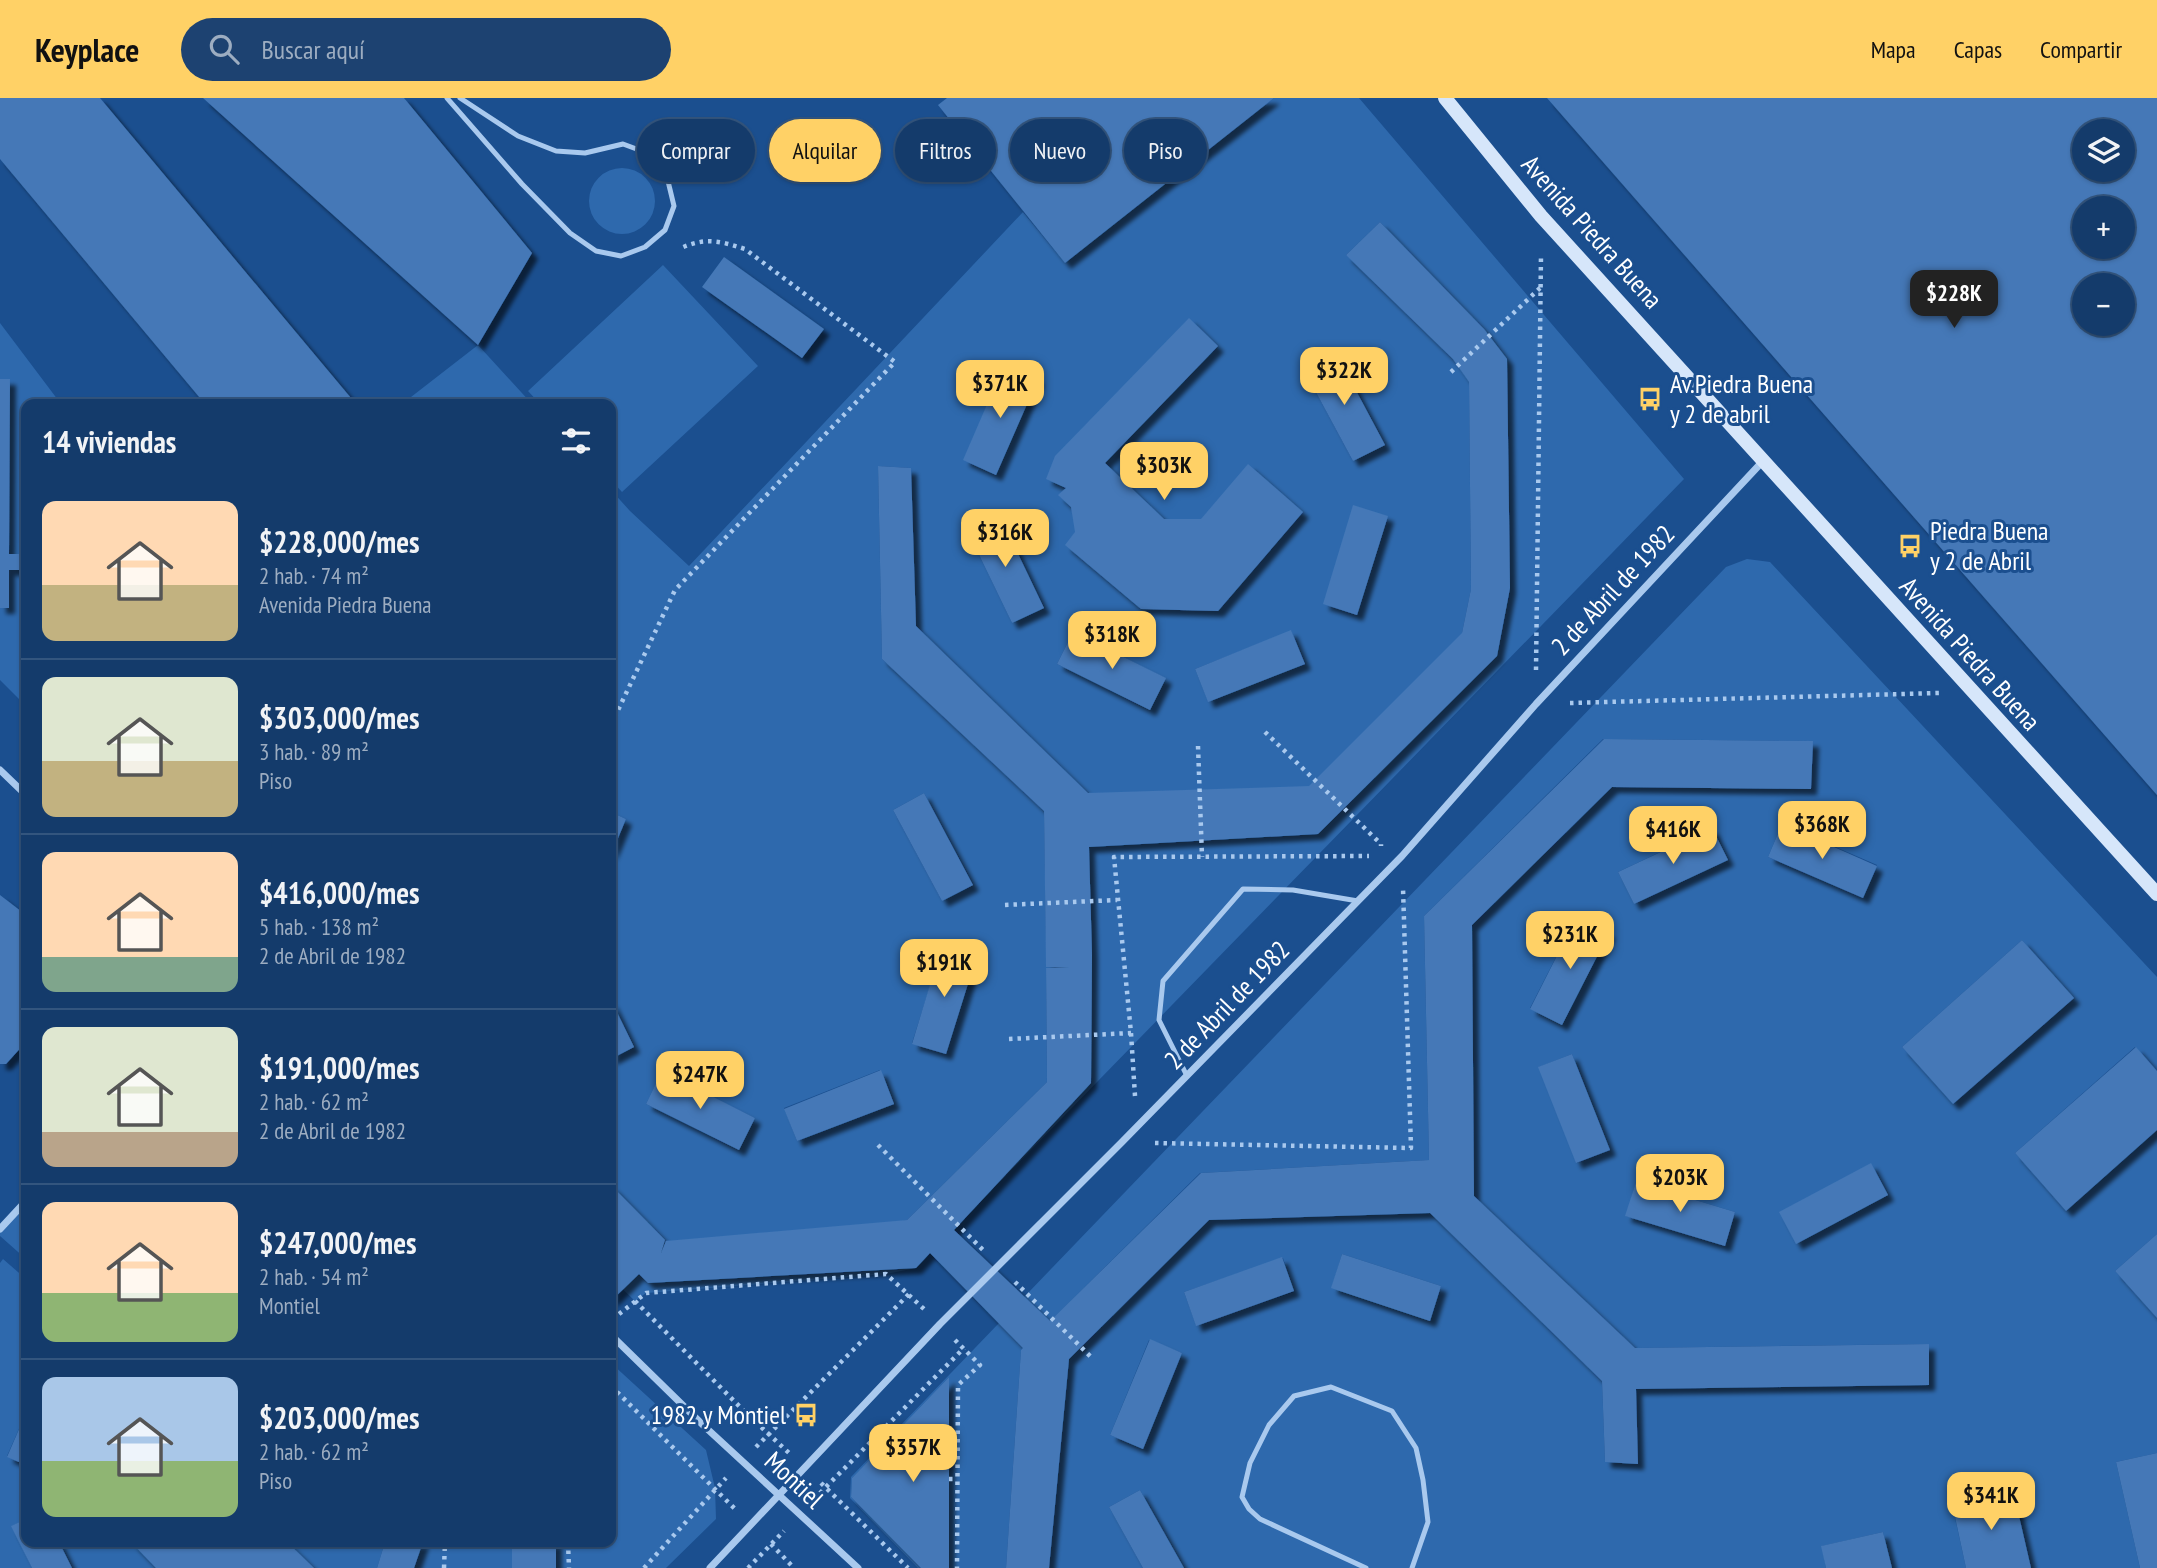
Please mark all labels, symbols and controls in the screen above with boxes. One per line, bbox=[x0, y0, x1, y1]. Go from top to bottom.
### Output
search box bbox=[181, 18, 671, 81]
text: Keyplace bbox=[35, 28, 139, 71]
icon: search bbox=[205, 30, 243, 68]
text: Buscar aquí bbox=[261, 33, 365, 66]
text: Mapa bbox=[1871, 34, 1916, 65]
text: Capas bbox=[1954, 34, 2002, 65]
text: Compartir bbox=[2040, 34, 2122, 65]
chip: Comprar bbox=[637, 119, 755, 182]
chip: Alquilar bbox=[769, 119, 881, 182]
chip: Filtros bbox=[895, 119, 996, 182]
chip: Nuevo bbox=[1010, 119, 1110, 182]
chip: Piso bbox=[1124, 119, 1207, 182]
map controls bbox=[2072, 119, 2135, 336]
button: layers bbox=[2072, 119, 2135, 182]
street label: Avenida Piedra Buena bbox=[1515, 148, 1670, 315]
button: + bbox=[2072, 196, 2135, 259]
pin: $228K bbox=[1905, 271, 2003, 330]
button: − bbox=[2072, 273, 2135, 336]
text: $228K bbox=[1926, 278, 1982, 307]
pin: $322K bbox=[1295, 348, 1393, 407]
text: $322K bbox=[1316, 355, 1372, 384]
pin: $371K bbox=[951, 360, 1049, 420]
place label: Av.Piedra Buena y 2 de abril bbox=[1670, 367, 1813, 430]
text: $371K bbox=[972, 368, 1028, 397]
bus stop icon: Av.Piedra Buena y 2 de abril bbox=[1636, 385, 1664, 413]
text: 14 viviendas bbox=[42, 422, 176, 461]
icon: filters bbox=[557, 422, 595, 460]
pin: $303K bbox=[1115, 442, 1213, 502]
text: $303K bbox=[1136, 450, 1192, 479]
pin: $316K bbox=[956, 510, 1054, 569]
place label: Piedra Buena y 2 de Abril bbox=[1930, 514, 2048, 577]
text: $316K bbox=[977, 517, 1033, 546]
street label: 2 de Abril de 1982 bbox=[1544, 518, 1681, 662]
text: $228,000/mes bbox=[259, 522, 420, 561]
icon: home bbox=[98, 529, 182, 613]
bus stop icon: Piedra Buena y 2 de Abril bbox=[1896, 532, 1924, 560]
text: 2 hab. · 74 m² bbox=[259, 561, 369, 590]
street label: Avenida Piedra Buena bbox=[1893, 570, 2048, 737]
text: Avenida Piedra Buena bbox=[259, 590, 432, 619]
pin: $318K bbox=[1063, 612, 1161, 671]
text: $318K bbox=[1084, 619, 1140, 648]
text: $303,000/mes bbox=[259, 698, 420, 737]
icon: home bbox=[98, 705, 182, 789]
text: 3 hab. · 89 m² bbox=[259, 737, 369, 766]
text: Piso bbox=[259, 766, 292, 795]
pin: $368K bbox=[1773, 802, 1871, 861]
pin: $416K bbox=[1624, 806, 1722, 866]
text: $368K bbox=[1794, 809, 1850, 838]
text: $416K bbox=[1645, 814, 1701, 843]
text: $416,000/mes bbox=[259, 873, 420, 912]
icon: home bbox=[98, 880, 182, 964]
text: 5 hab. · 138 m² bbox=[259, 912, 379, 941]
pin: $231K bbox=[1521, 912, 1619, 971]
text: $231K bbox=[1542, 919, 1598, 948]
street label: 2 de Abril de 1982 bbox=[1157, 933, 1296, 1076]
pin: $191K bbox=[895, 940, 993, 999]
text: 2 de Abril de 1982 bbox=[259, 941, 406, 970]
text: $191K bbox=[916, 947, 972, 976]
text: $191,000/mes bbox=[259, 1048, 420, 1087]
pin: $247K bbox=[651, 1052, 749, 1111]
icon: home bbox=[98, 1055, 182, 1139]
text: $247K bbox=[672, 1059, 728, 1088]
text: 2 hab. · 62 m² bbox=[259, 1087, 369, 1116]
text: 2 de Abril de 1982 bbox=[259, 1116, 406, 1145]
pin: $203K bbox=[1631, 1154, 1729, 1214]
text: $203K bbox=[1652, 1162, 1708, 1191]
text: $247,000/mes bbox=[259, 1223, 417, 1262]
icon: home bbox=[98, 1230, 182, 1314]
text: 2 hab. · 54 m² bbox=[259, 1262, 369, 1291]
text: Montiel bbox=[259, 1291, 320, 1320]
text: $203,000/mes bbox=[259, 1398, 420, 1437]
place label: 1982 y Montiel bbox=[650, 1398, 786, 1431]
bus stop icon: 1982 y Montiel bbox=[792, 1401, 820, 1429]
icon: home bbox=[98, 1405, 182, 1489]
pin: $357K bbox=[864, 1424, 962, 1484]
text: $357K bbox=[885, 1432, 941, 1461]
text: 2 hab. · 62 m² bbox=[259, 1437, 369, 1466]
street label: Montiel bbox=[758, 1444, 831, 1515]
text: Piso bbox=[259, 1466, 292, 1495]
pin: $341K bbox=[1942, 1472, 2040, 1532]
text: $341K bbox=[1963, 1480, 2019, 1509]

